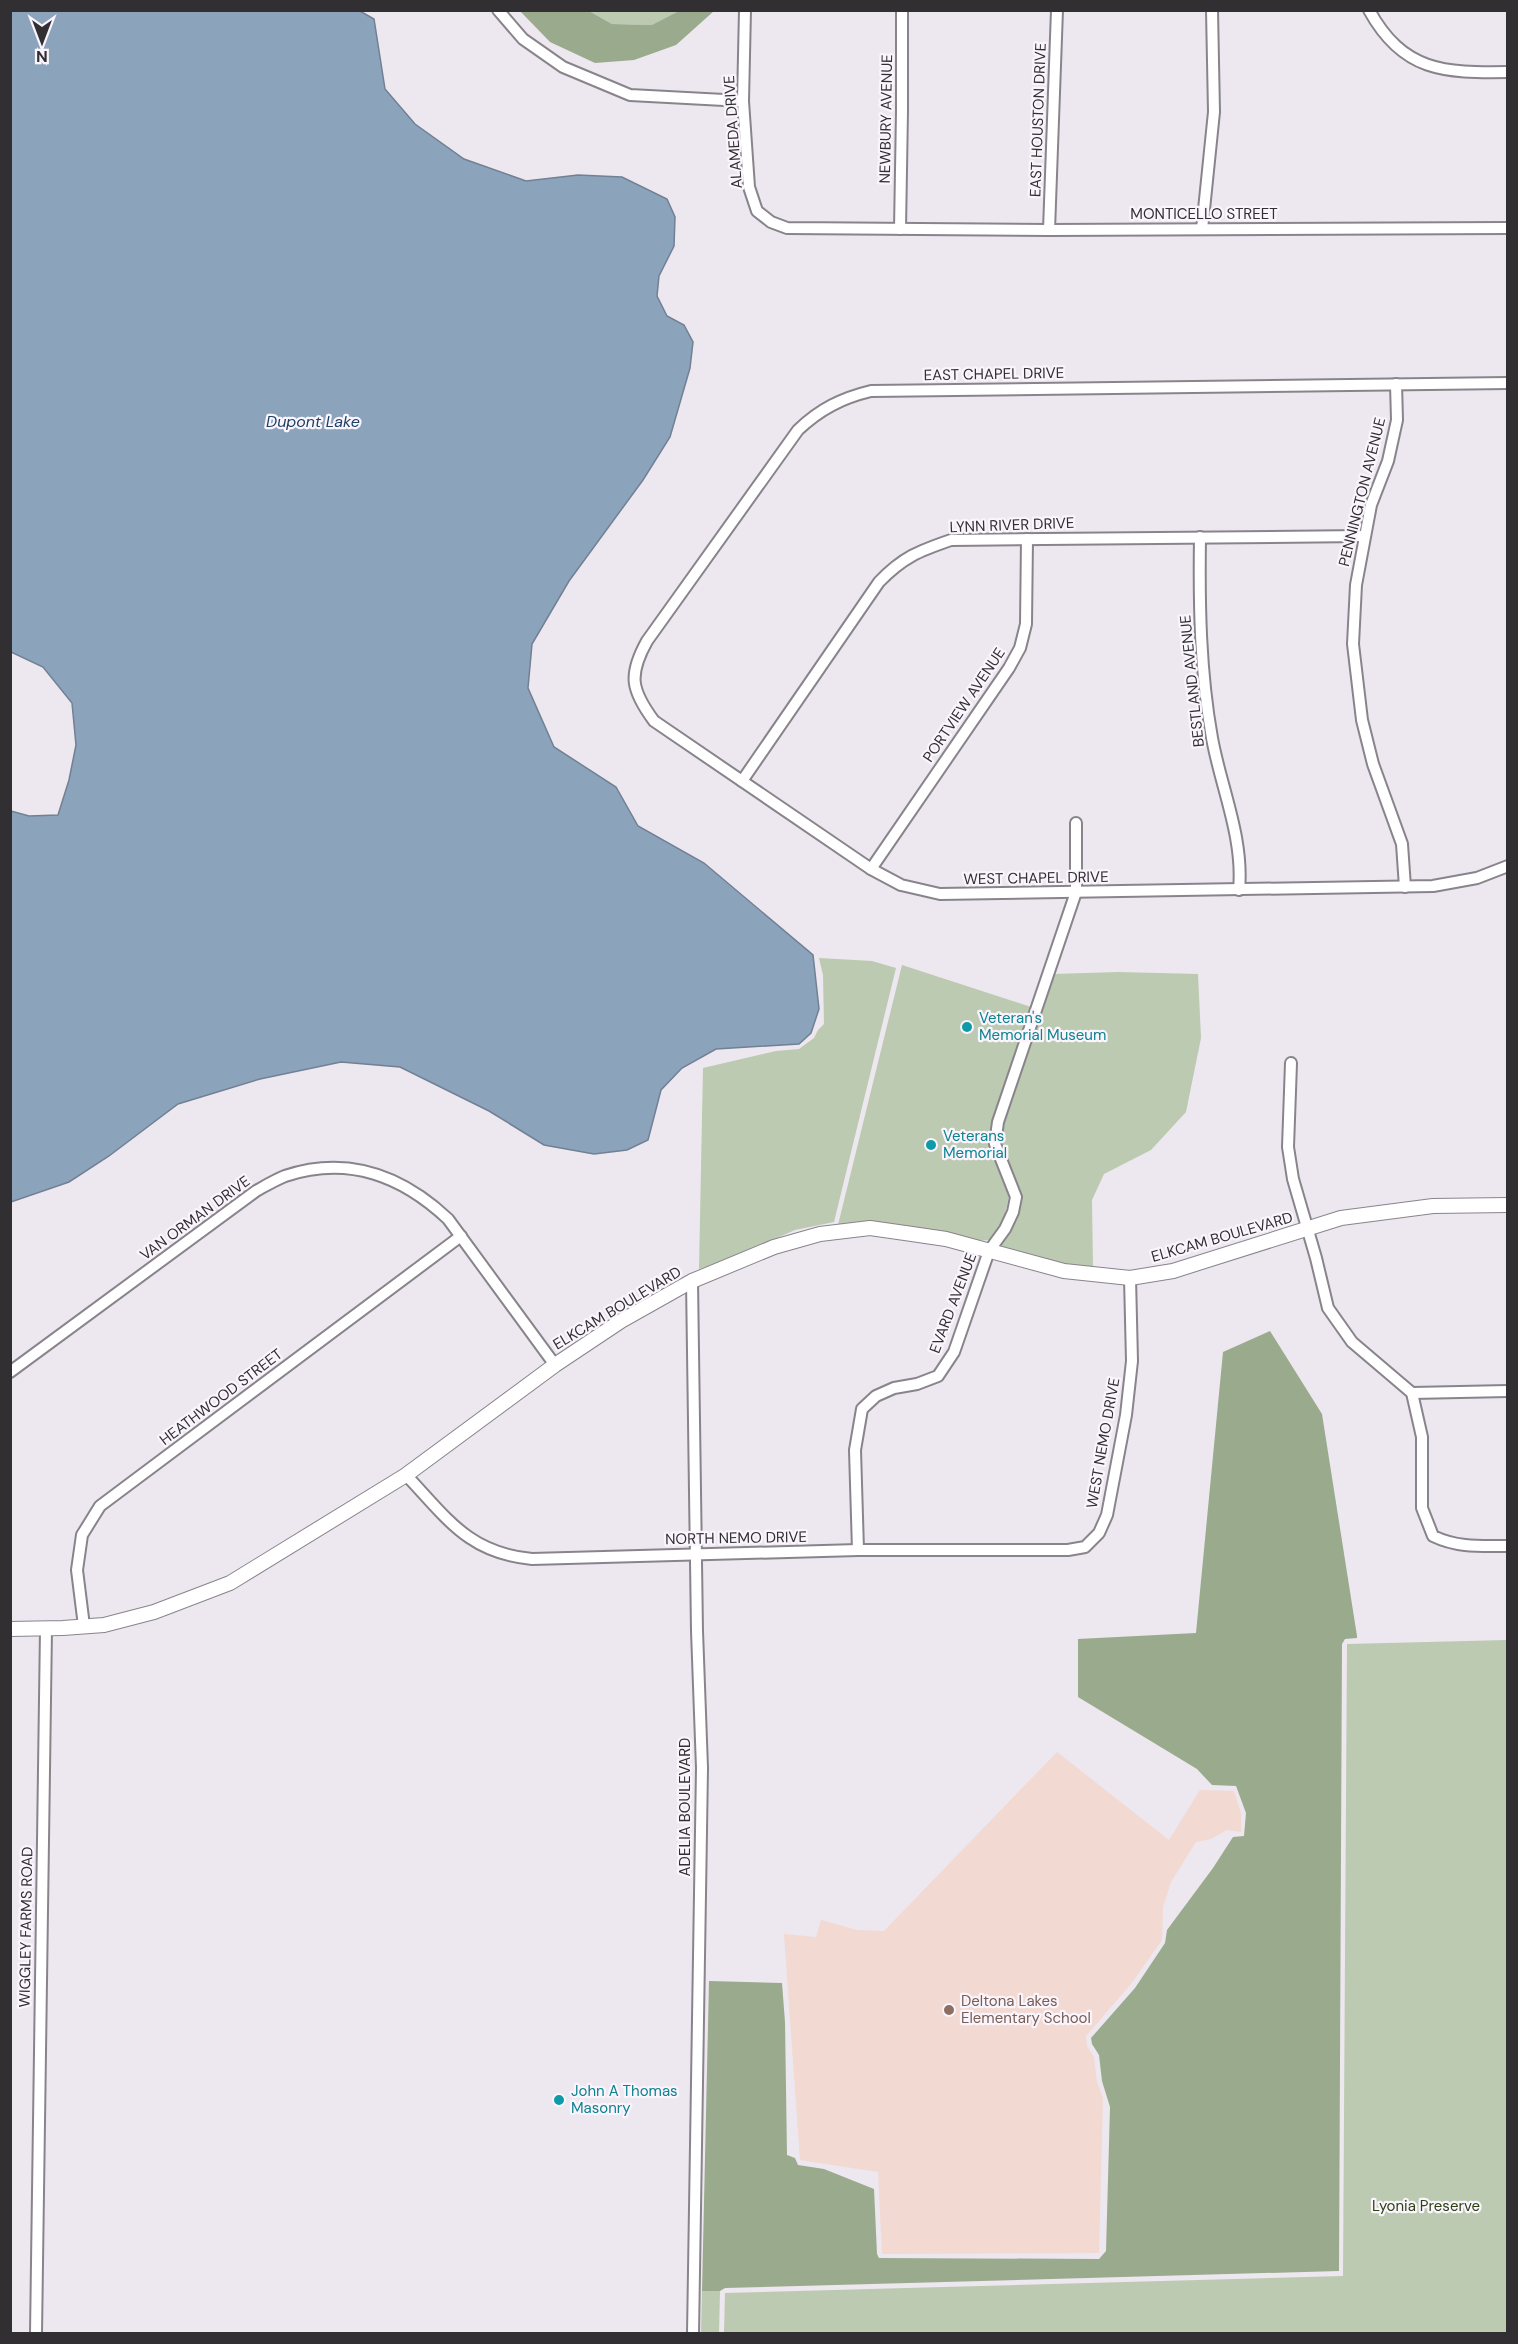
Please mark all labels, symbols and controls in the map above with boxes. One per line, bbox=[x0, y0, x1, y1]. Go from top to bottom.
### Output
north arrow bbox=[12, 12, 72, 72]
street label: EAST HOUSTON DRIVE bbox=[1025, 42, 1051, 198]
text: N bbox=[36, 46, 48, 67]
street label: NEWBURY AVENUE bbox=[875, 54, 897, 184]
street label: ALAMEDA DRIVE bbox=[719, 75, 747, 189]
street label: MONTICELLO STREET bbox=[1130, 204, 1278, 224]
street label: EAST CHAPEL DRIVE bbox=[924, 363, 1064, 385]
water label: Dupont Lake bbox=[266, 411, 360, 432]
street label: PENNINGTON AVENUE bbox=[1334, 416, 1390, 568]
street label: LYNN RIVER DRIVE bbox=[949, 513, 1075, 537]
street label: BESTLAND AVENUE bbox=[1175, 614, 1209, 748]
street label: PORTVIEW AVENUE bbox=[918, 644, 1010, 766]
street label: WEST CHAPEL DRIVE bbox=[963, 867, 1109, 889]
place label: Veteran's Memorial Museum bbox=[979, 1008, 1106, 1045]
marker: Veteran's Memorial Museum bbox=[960, 1020, 974, 1034]
place label: Veterans Memorial bbox=[943, 1126, 1007, 1163]
marker: Veterans Memorial bbox=[924, 1138, 938, 1152]
street label: VAN ORMAN DRIVE bbox=[136, 1171, 254, 1265]
street label: ELKCAM BOULEVARD bbox=[1149, 1207, 1295, 1267]
street label: EVARD AVENUE bbox=[925, 1250, 981, 1356]
street label: ELKCAM BOULEVARD bbox=[549, 1262, 685, 1354]
street label: HEATHWOOD STREET bbox=[156, 1344, 286, 1450]
street label: WEST NEMO DRIVE bbox=[1082, 1376, 1124, 1510]
street label: NORTH NEMO DRIVE bbox=[665, 1527, 807, 1549]
street label: ADELIA BOULEVARD bbox=[675, 1738, 695, 1876]
street label: WIGGLEY FARMS ROAD bbox=[15, 1846, 37, 2008]
place label: Deltona Lakes Elementary School bbox=[961, 1991, 1091, 2028]
marker: Deltona Lakes Elementary School bbox=[942, 2003, 956, 2017]
place label: John A Thomas Masonry bbox=[571, 2081, 678, 2118]
marker: John A Thomas Masonry bbox=[552, 2093, 566, 2107]
park label: Lyonia Preserve bbox=[1372, 2196, 1480, 2216]

